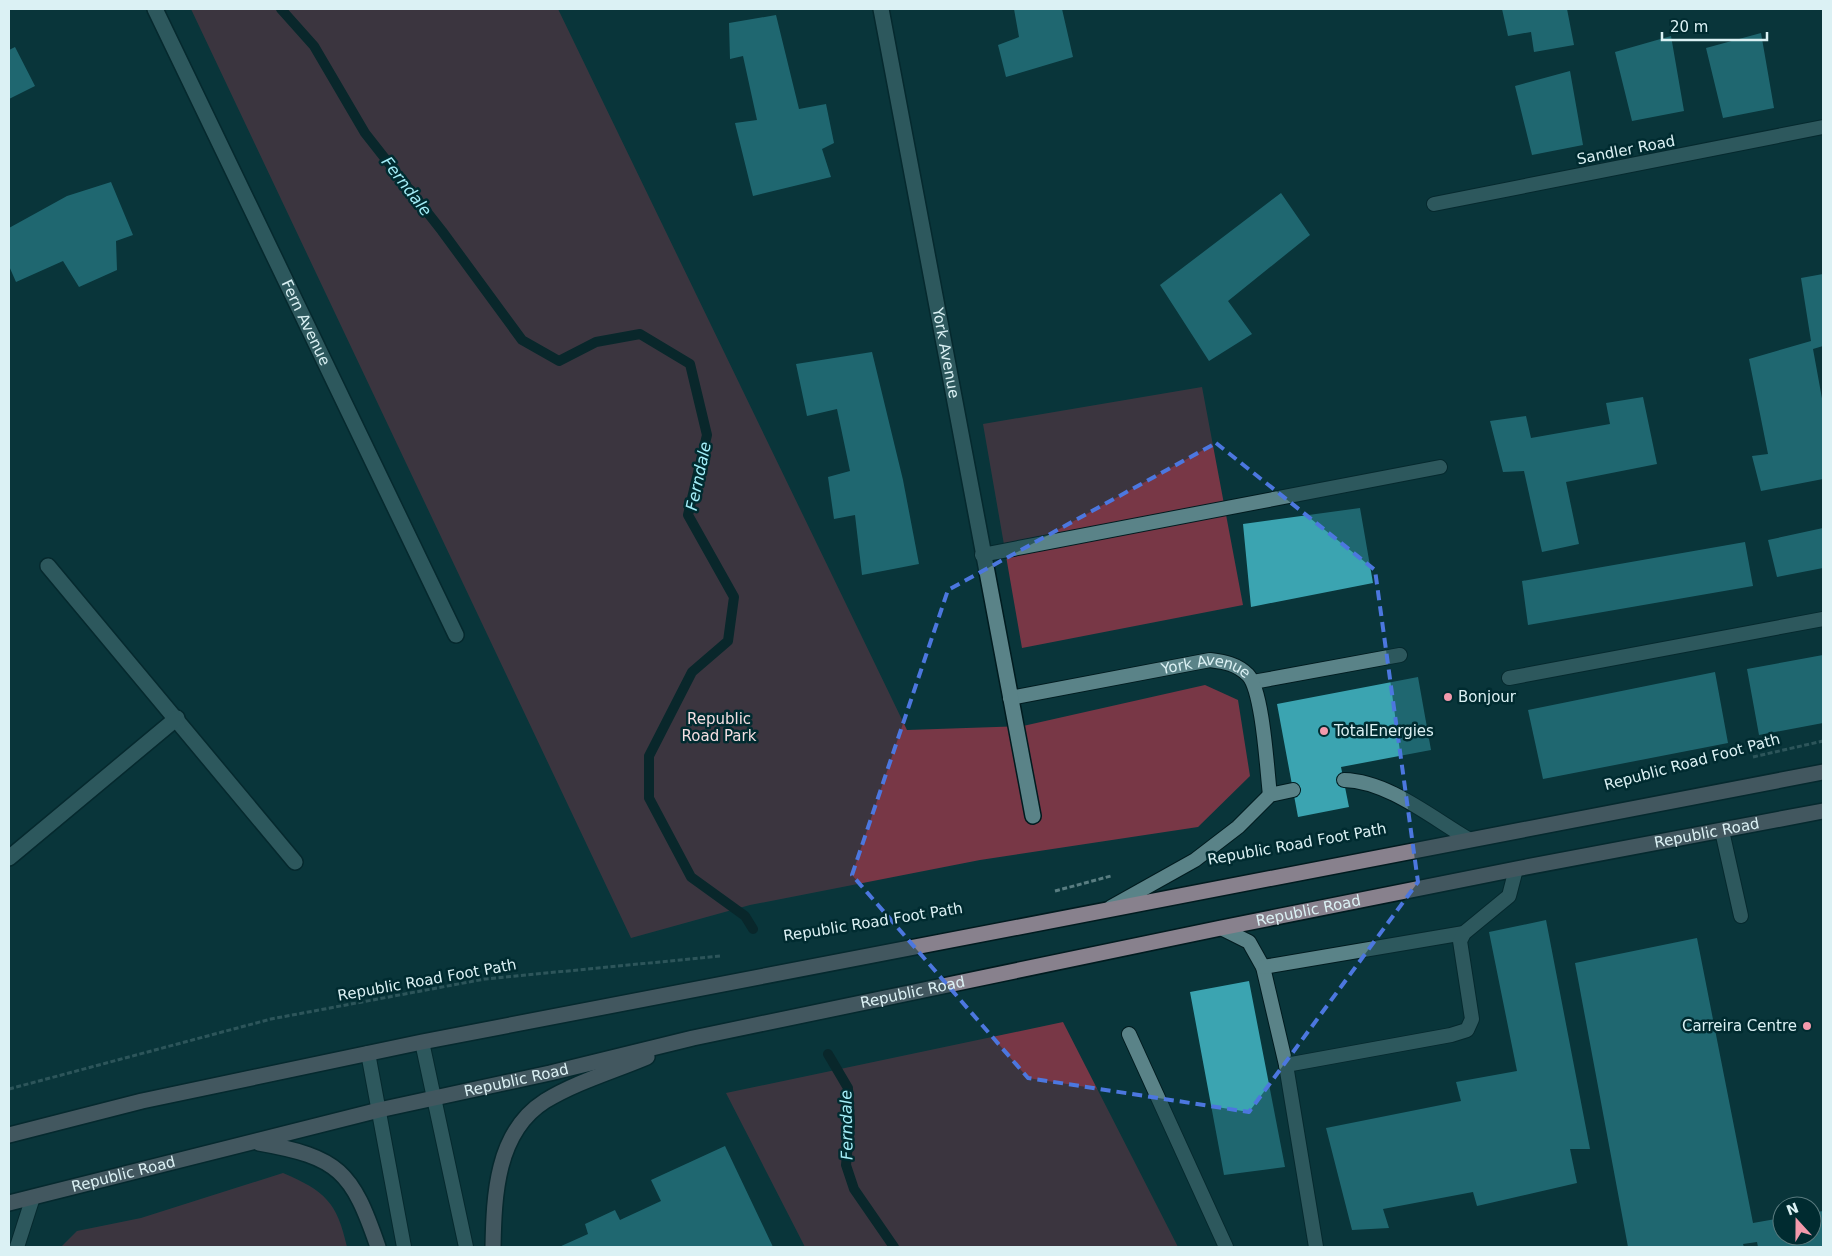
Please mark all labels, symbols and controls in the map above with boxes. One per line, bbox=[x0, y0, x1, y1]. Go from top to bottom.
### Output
scale bar bbox=[1662, 10, 1767, 42]
text: 20 m bbox=[1670, 18, 1708, 36]
street label: Sandler Road bbox=[1575, 132, 1677, 168]
water label: Ferndale bbox=[378, 153, 436, 220]
street label: Fern Avenue bbox=[278, 277, 334, 368]
street label: York Avenue bbox=[928, 305, 963, 400]
water label: Ferndale bbox=[682, 440, 715, 512]
street label: York Avenue bbox=[1159, 651, 1254, 682]
place label: Bonjour bbox=[1458, 688, 1517, 706]
marker: Bonjour bbox=[1442, 691, 1454, 703]
park label: Republic Road Park bbox=[682, 710, 757, 745]
place label: TotalEnergies bbox=[1333, 722, 1434, 740]
marker: TotalEnergies bbox=[1318, 725, 1330, 737]
street label: Republic Road Foot Path bbox=[1602, 730, 1782, 794]
street label: Republic Road bbox=[1653, 814, 1761, 852]
street label: Republic Road Foot Path bbox=[1206, 819, 1388, 869]
street label: Republic Road bbox=[1254, 891, 1362, 930]
street label: Republic Road Foot Path bbox=[782, 899, 964, 945]
street label: Republic Road Foot Path bbox=[336, 955, 518, 1005]
street label: Republic Road bbox=[859, 973, 967, 1012]
place label: Carreira Centre bbox=[1682, 1017, 1797, 1035]
marker: Carreira Centre bbox=[1801, 1020, 1813, 1032]
street label: Republic Road bbox=[462, 1060, 570, 1100]
water label: Ferndale bbox=[836, 1090, 857, 1160]
street label: Republic Road bbox=[70, 1153, 177, 1196]
north arrow bbox=[1772, 1196, 1822, 1246]
text: N bbox=[1784, 1199, 1801, 1218]

